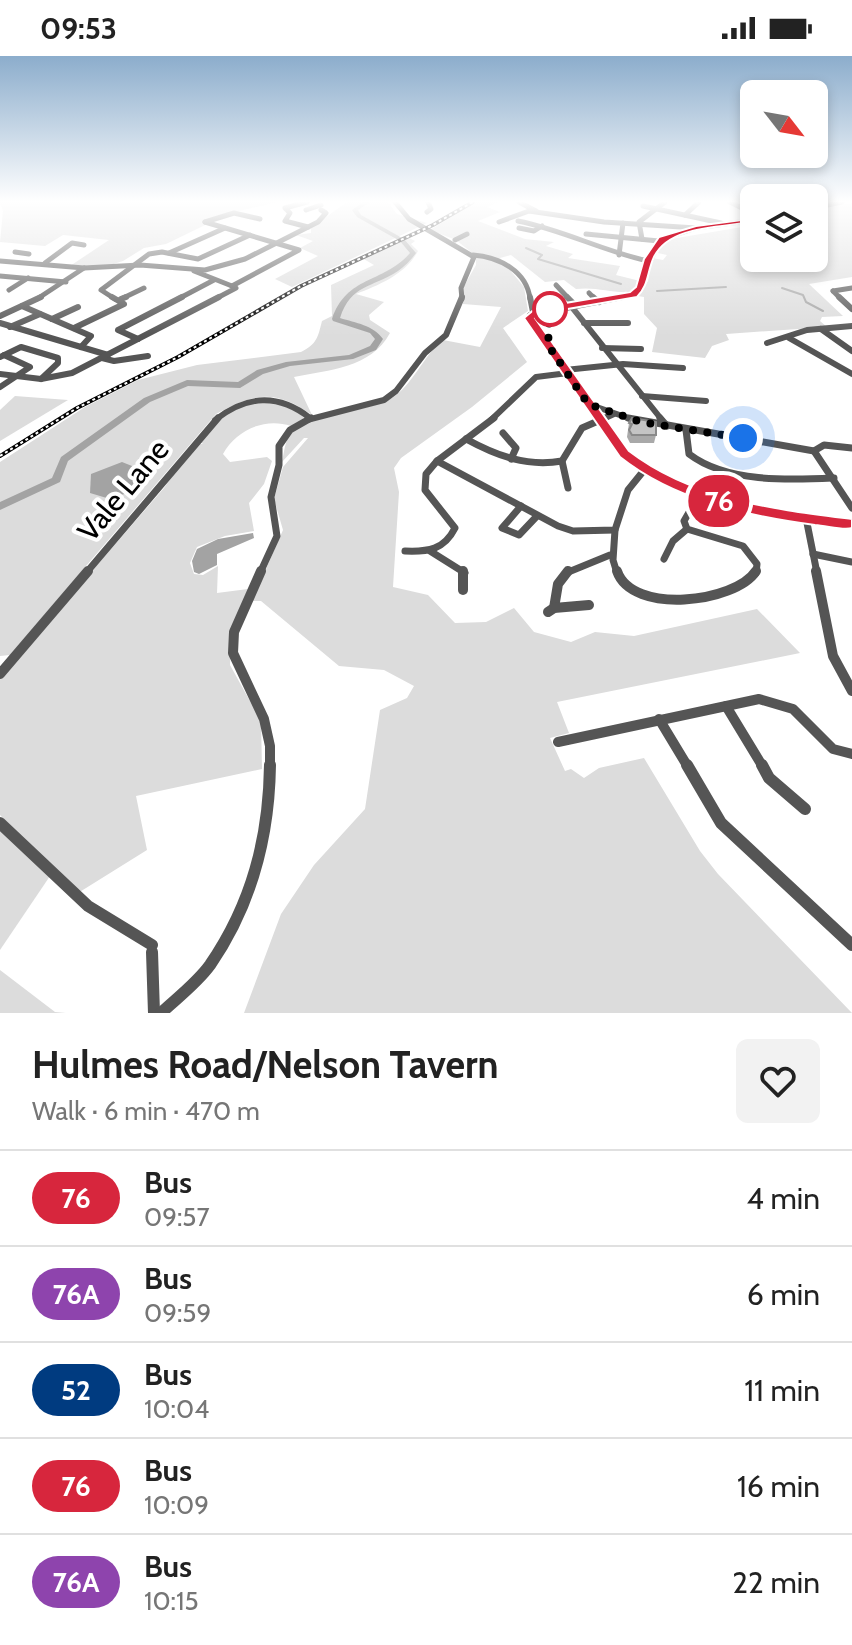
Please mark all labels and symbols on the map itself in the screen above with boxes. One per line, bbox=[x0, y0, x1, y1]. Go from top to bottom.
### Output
north arrow bbox=[740, 80, 828, 168]
unlabelled marker bbox=[533, 292, 567, 326]
your location bbox=[723, 418, 763, 458]
street label: Vale Lane bbox=[70, 431, 176, 549]
line badge: 76 bbox=[683, 475, 755, 527]

